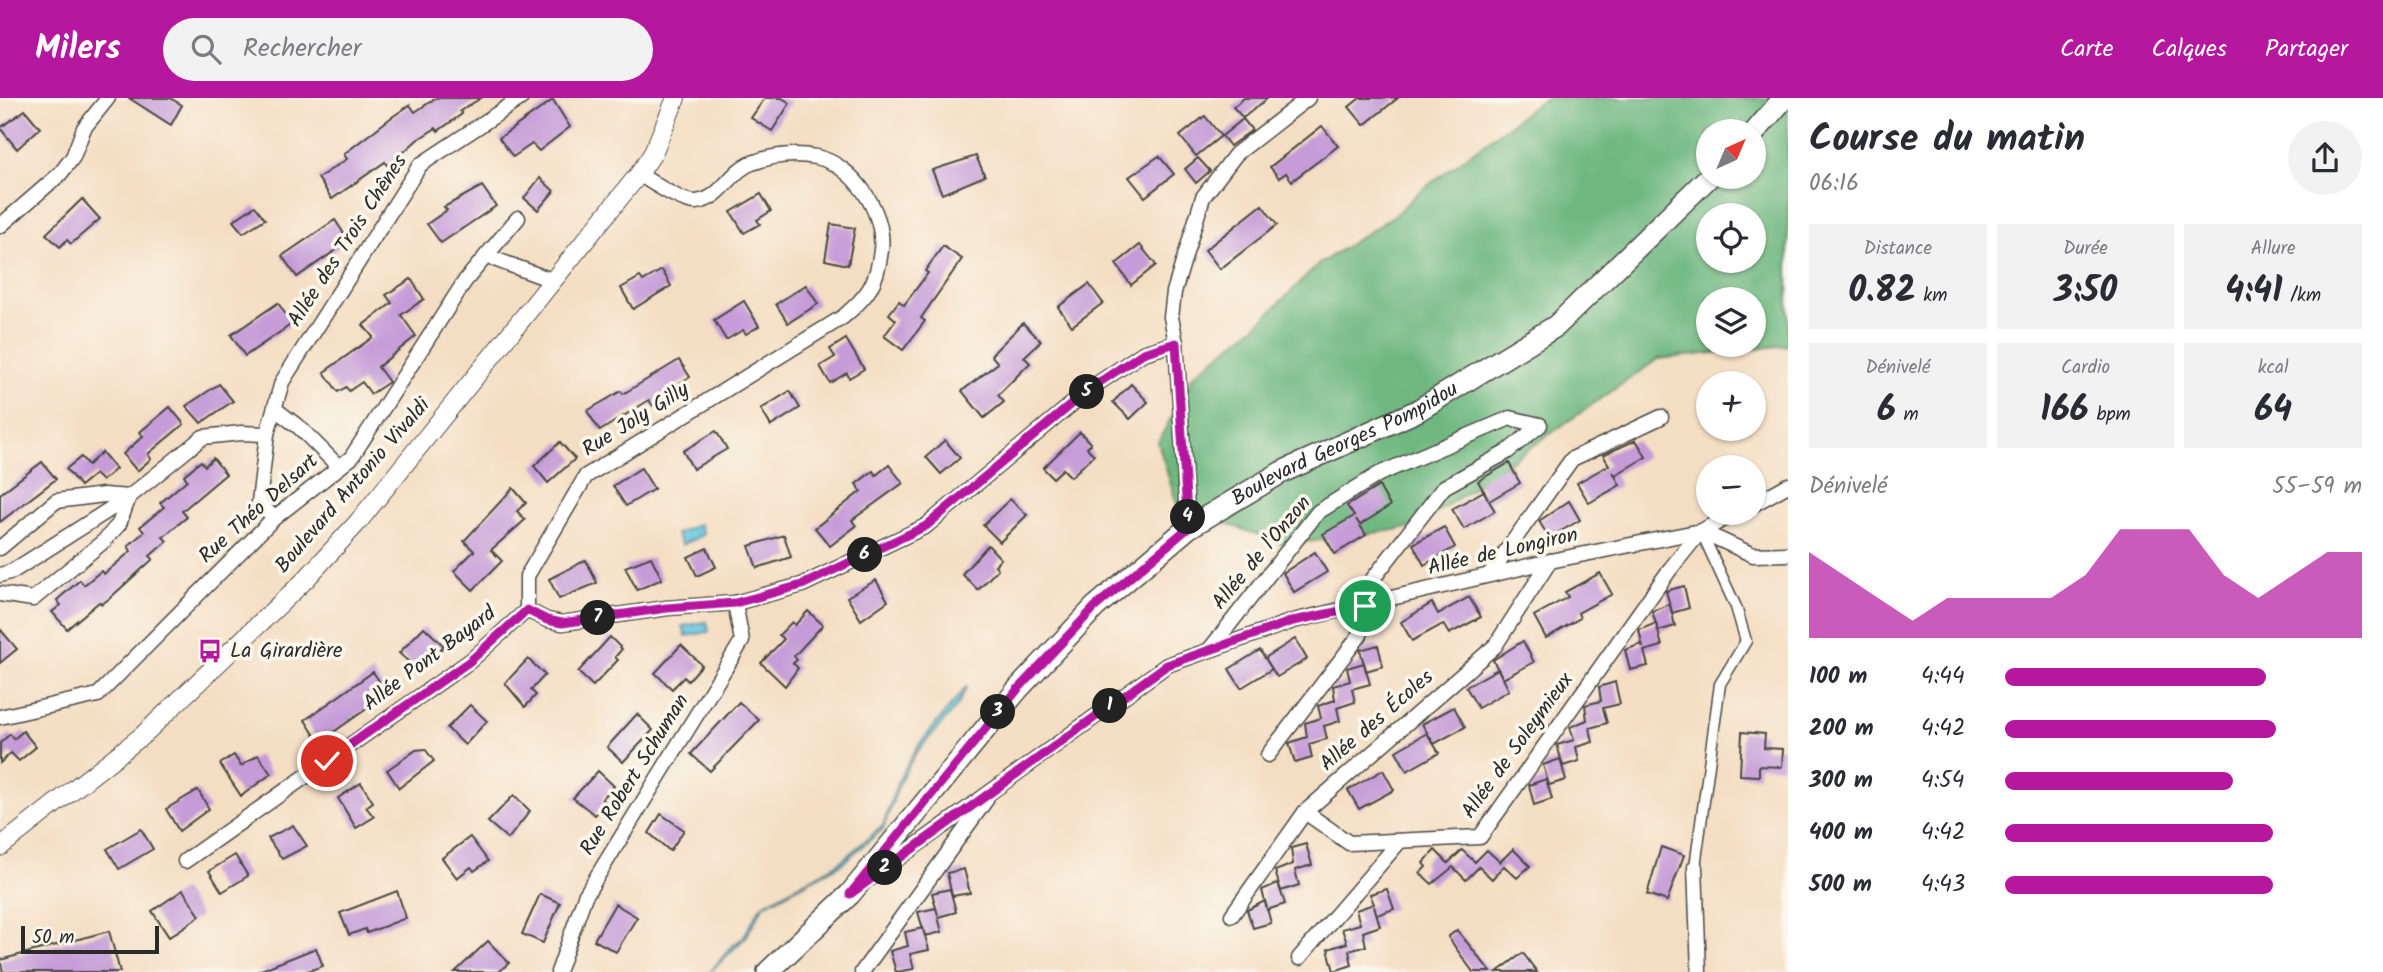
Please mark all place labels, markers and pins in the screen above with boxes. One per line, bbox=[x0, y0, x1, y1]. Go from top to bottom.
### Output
pin: 5 bbox=[1070, 374, 1104, 410]
pin: 4 bbox=[1170, 500, 1206, 534]
pin: 6 bbox=[848, 538, 882, 573]
pin bbox=[1335, 576, 1395, 636]
pin: 7 bbox=[580, 601, 616, 636]
place label: La Girardière bbox=[230, 635, 343, 668]
bus stop icon: La Girardière bbox=[196, 637, 224, 665]
pin: 1 bbox=[1092, 688, 1128, 724]
pin: 3 bbox=[981, 694, 1016, 730]
pin bbox=[297, 731, 357, 791]
pin: 2 bbox=[868, 850, 903, 886]

